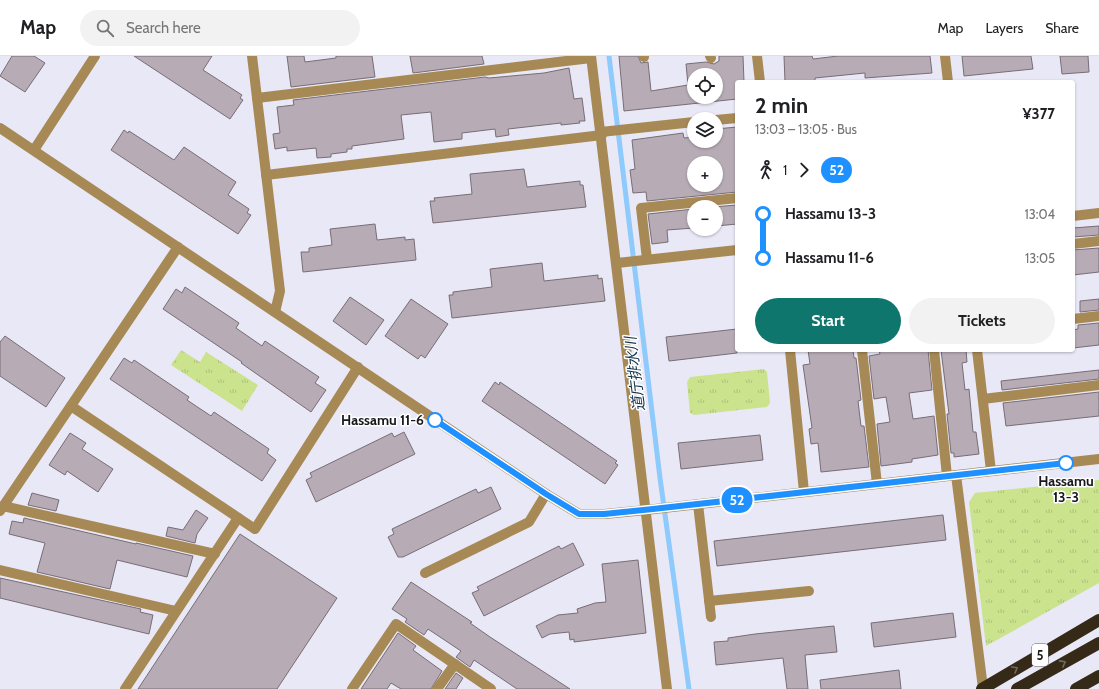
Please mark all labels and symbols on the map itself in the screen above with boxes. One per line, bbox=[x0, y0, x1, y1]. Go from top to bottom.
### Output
water label: 道庁排水川 bbox=[621, 334, 649, 412]
place label: Hassamu 11-6 bbox=[341, 411, 424, 429]
marker: Hassamu 11-6 bbox=[427, 412, 443, 428]
marker: Hassamu 13-3 bbox=[1058, 455, 1074, 471]
place label: Hassamu 13-3 bbox=[1038, 472, 1094, 506]
line badge: 52 bbox=[719, 487, 755, 513]
road number: 5 bbox=[1032, 644, 1048, 666]
one-way arrow bbox=[1059, 660, 1066, 668]
one-way arrow bbox=[1011, 667, 1019, 674]

